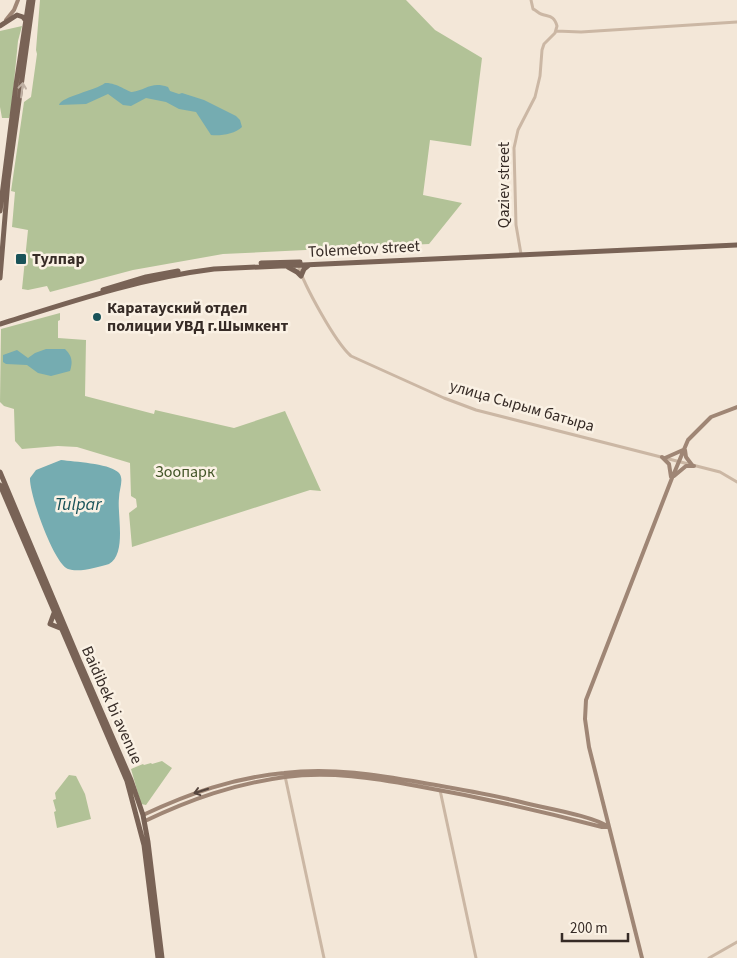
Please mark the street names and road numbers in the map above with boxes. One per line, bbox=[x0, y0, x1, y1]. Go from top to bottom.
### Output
street label: Qaziev street bbox=[493, 141, 515, 228]
street label: Tolemetov street bbox=[307, 235, 421, 263]
street label: улица Сырым батыра bbox=[447, 375, 597, 437]
street label: Baidibek bi avenue bbox=[76, 643, 148, 768]

